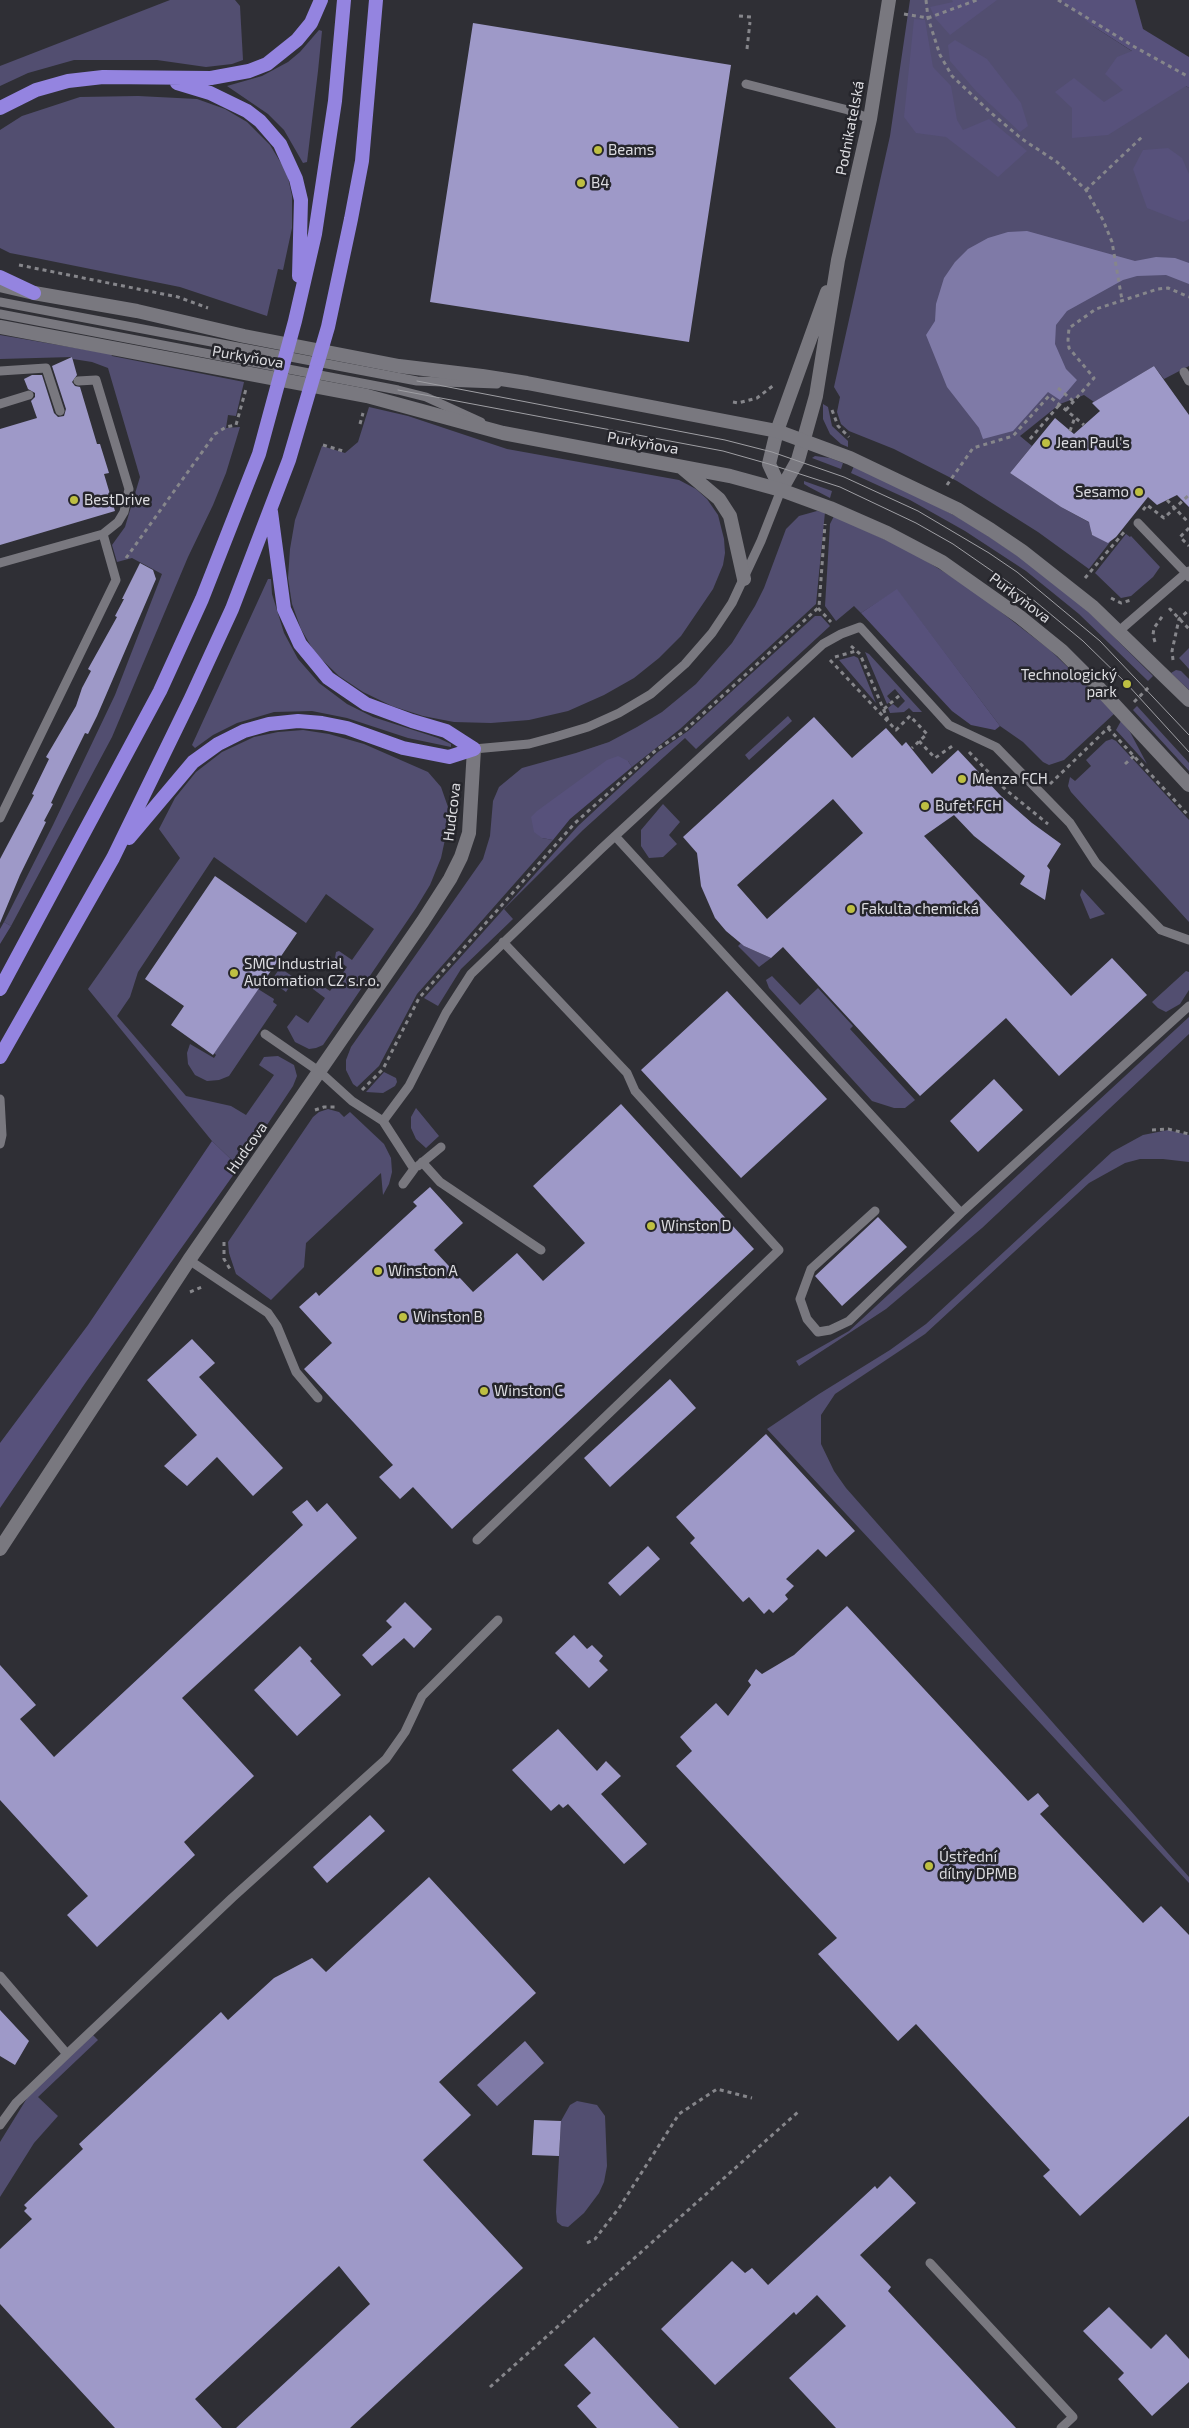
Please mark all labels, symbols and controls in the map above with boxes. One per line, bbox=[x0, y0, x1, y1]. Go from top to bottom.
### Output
street label: Podnikatelská bbox=[832, 79, 868, 177]
place label: Beams bbox=[608, 141, 654, 159]
marker: Beams bbox=[592, 144, 604, 156]
place label: B4 bbox=[591, 174, 610, 192]
marker: B4 bbox=[575, 177, 587, 189]
street label: Purkyňova bbox=[211, 342, 285, 372]
street label: Purkyňova bbox=[606, 428, 680, 458]
place label: Jean Paul's bbox=[1056, 434, 1130, 452]
marker: Jean Paul's bbox=[1040, 437, 1052, 449]
place label: Sesamo bbox=[1075, 483, 1129, 501]
marker: Sesamo bbox=[1133, 486, 1145, 498]
place label: BestDrive bbox=[84, 491, 150, 509]
marker: BestDrive bbox=[68, 494, 80, 506]
street label: Purkyňova bbox=[986, 569, 1054, 627]
place label: Technologický park bbox=[1021, 666, 1117, 701]
marker: Technologický park bbox=[1121, 678, 1133, 690]
place label: Menza FCH bbox=[972, 770, 1048, 788]
marker: Menza FCH bbox=[956, 773, 968, 785]
street label: Hudcova bbox=[439, 782, 465, 842]
place label: Bufet FCH bbox=[935, 797, 1002, 815]
marker: Bufet FCH bbox=[919, 800, 931, 812]
place label: Fakulta chemická bbox=[861, 900, 979, 918]
marker: Fakulta chemická bbox=[845, 903, 857, 915]
place label: SMC Industrial Automation CZ s.r.o. bbox=[244, 955, 380, 990]
marker: SMC Industrial Automation CZ s.r.o. bbox=[228, 967, 240, 979]
street label: Hudcova bbox=[223, 1119, 271, 1177]
place label: Winston D bbox=[661, 1217, 732, 1235]
marker: Winston D bbox=[645, 1220, 657, 1232]
place label: Winston A bbox=[388, 1262, 458, 1280]
marker: Winston A bbox=[372, 1265, 384, 1277]
place label: Winston B bbox=[413, 1308, 483, 1326]
marker: Winston B bbox=[397, 1311, 409, 1323]
place label: Winston C bbox=[494, 1382, 563, 1400]
marker: Winston C bbox=[478, 1385, 490, 1397]
place label: Ústřední dílny DPMB bbox=[939, 1848, 1017, 1883]
marker: Ústřední dílny DPMB bbox=[923, 1860, 935, 1872]

